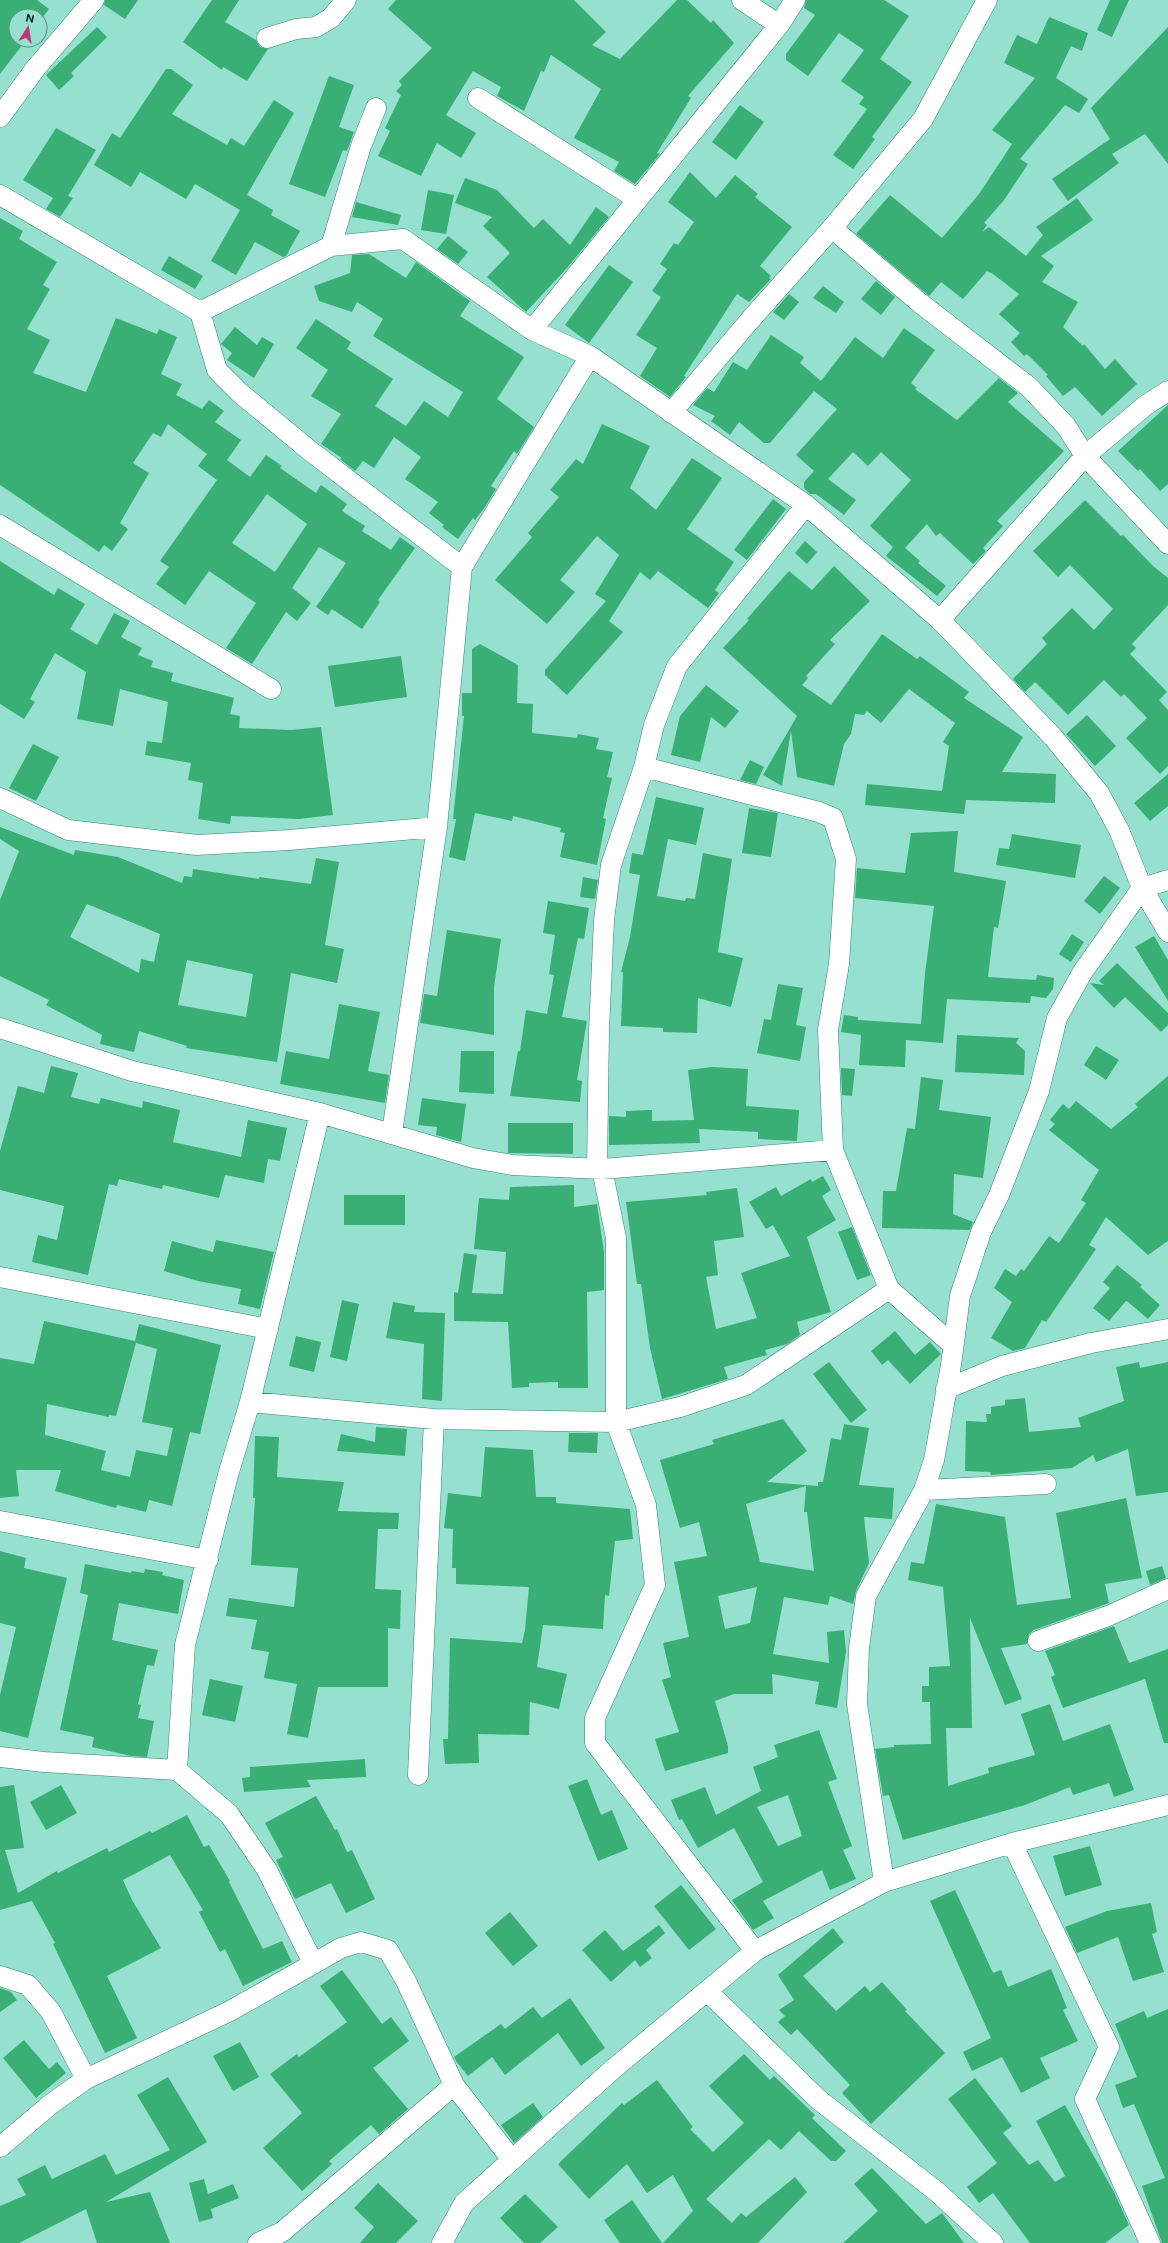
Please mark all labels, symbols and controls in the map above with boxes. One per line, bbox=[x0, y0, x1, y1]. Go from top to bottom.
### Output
north arrow bbox=[8, 8, 48, 48]
text: N bbox=[25, 11, 36, 25]

